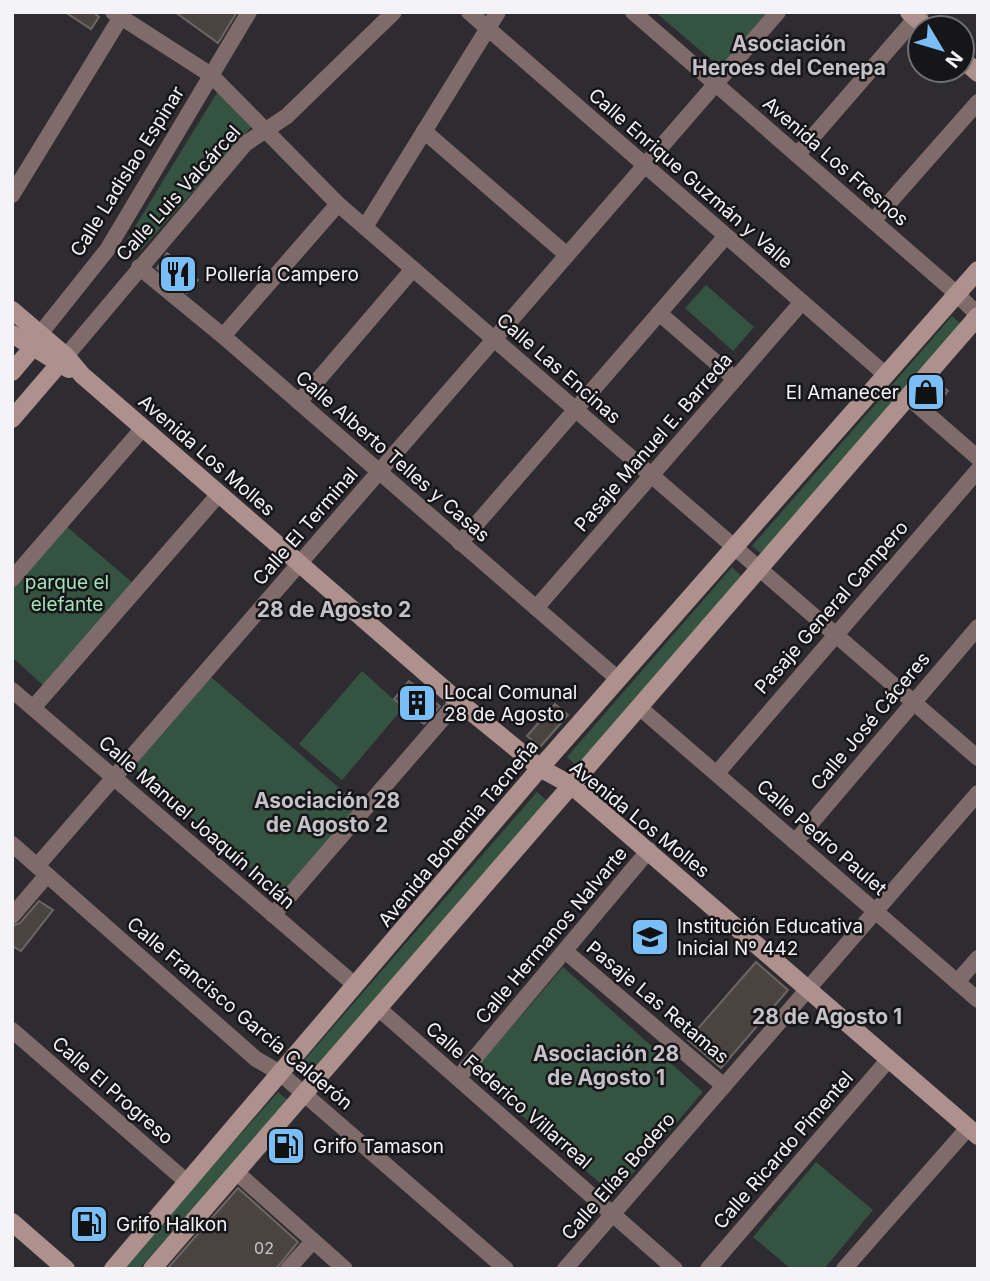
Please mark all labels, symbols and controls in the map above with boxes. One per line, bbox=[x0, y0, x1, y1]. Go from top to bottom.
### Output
north arrow bbox=[906, 14, 976, 84]
district label: Asociación Heroes del Cenepa bbox=[692, 31, 886, 80]
text: N bbox=[940, 46, 968, 72]
street label: Calle Ladislao Espinar bbox=[66, 82, 189, 261]
street label: Calle Enrique Guzmán y Valle bbox=[584, 83, 797, 273]
street label: Avenida Los Fresnos bbox=[758, 92, 913, 231]
street label: Calle Luis Valcárcel bbox=[111, 121, 245, 266]
restaurant icon: Pollería Campero bbox=[157, 253, 199, 295]
place label: Pollería Campero bbox=[205, 263, 359, 286]
street label: Calle Las Encinas bbox=[492, 308, 625, 429]
street label: Pasaje Manuel E. Barreda bbox=[570, 348, 737, 536]
street label: Calle Alberto Telles y Casas bbox=[291, 366, 494, 547]
shop icon: El Amanecer bbox=[905, 371, 947, 413]
place label: El Amanecer bbox=[786, 381, 899, 404]
street label: Avenida Los Molles bbox=[134, 390, 280, 521]
street label: Calle El Terminal bbox=[248, 463, 363, 590]
street label: Pasaje General Campero bbox=[750, 516, 913, 699]
park label: parque el elefante bbox=[25, 571, 109, 616]
district label: 28 de Agosto 2 bbox=[257, 597, 411, 622]
street label: Calle José Cáceres bbox=[806, 648, 935, 795]
place label: Local Comunal 28 de Agosto bbox=[444, 681, 577, 726]
building icon: Local Comunal 28 de Agosto bbox=[396, 682, 438, 724]
street label: Calle Manuel Joaquín Inclán bbox=[94, 731, 299, 914]
street label: Avenida Bohemia Tacneña bbox=[374, 735, 543, 931]
street label: Avenida Los Molles bbox=[565, 756, 714, 883]
street label: Calle Pedro Paulet bbox=[752, 775, 891, 900]
district label: Asociación 28 de Agosto 2 bbox=[254, 788, 400, 837]
street label: Calle Hermanos Nalvarte bbox=[471, 842, 632, 1028]
street label: Calle Francisco García Calderón bbox=[122, 912, 357, 1115]
place label: Institución Educativa Inicial Nº 442 bbox=[677, 915, 863, 960]
school or university icon: Institución Educativa Inicial Nº 442 bbox=[629, 916, 671, 958]
street label: Pasaje Las Retamas bbox=[582, 936, 733, 1069]
district label: 28 de Agosto 1 bbox=[752, 1004, 902, 1029]
street label: Calle Federico Villarreal bbox=[421, 1017, 596, 1174]
street label: Calle El Progreso bbox=[47, 1032, 178, 1149]
district label: Asociación 28 de Agosto 1 bbox=[533, 1041, 679, 1090]
street label: Calle Ricardo Pimentel bbox=[709, 1067, 858, 1234]
street label: Calle Elías Bodero bbox=[557, 1108, 680, 1245]
fuel station icon: Grifo Tamason bbox=[265, 1125, 307, 1167]
place label: Grifo Tamason bbox=[313, 1135, 444, 1158]
fuel station icon: Grifo Halkon bbox=[68, 1203, 110, 1245]
place label: Grifo Halkon bbox=[116, 1213, 227, 1236]
house number: 02 bbox=[254, 1238, 274, 1258]

